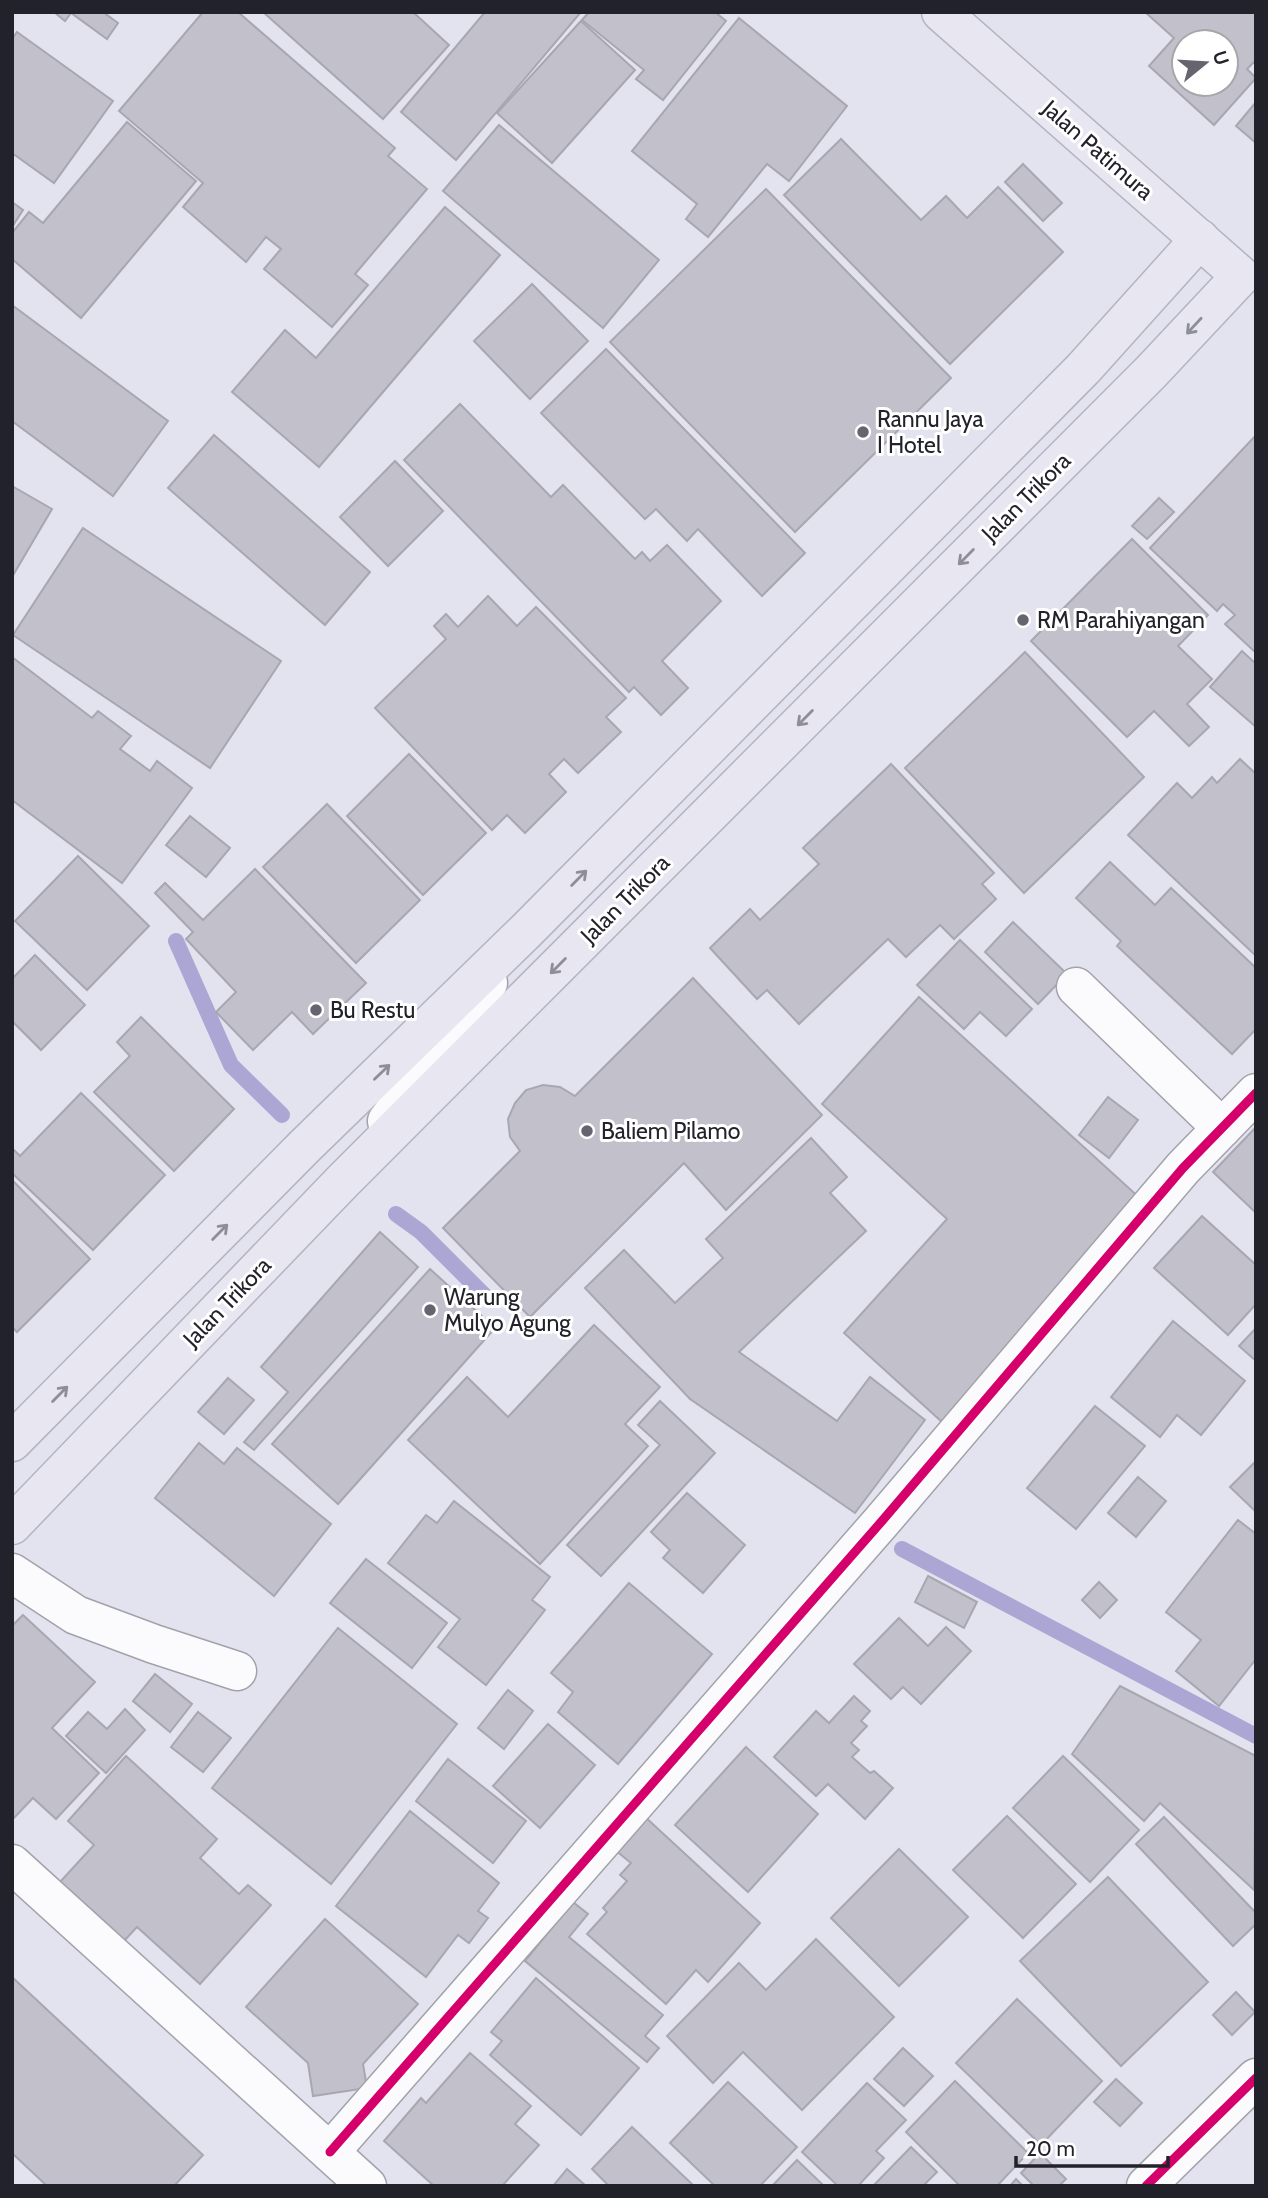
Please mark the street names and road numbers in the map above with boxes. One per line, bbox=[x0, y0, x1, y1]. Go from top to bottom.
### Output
street label: Jalan Patimura bbox=[1036, 94, 1159, 206]
street label: Jalan Trikora bbox=[975, 447, 1076, 548]
street label: Jalan Trikora bbox=[574, 849, 675, 950]
street label: Jalan Trikora bbox=[177, 1251, 277, 1354]

